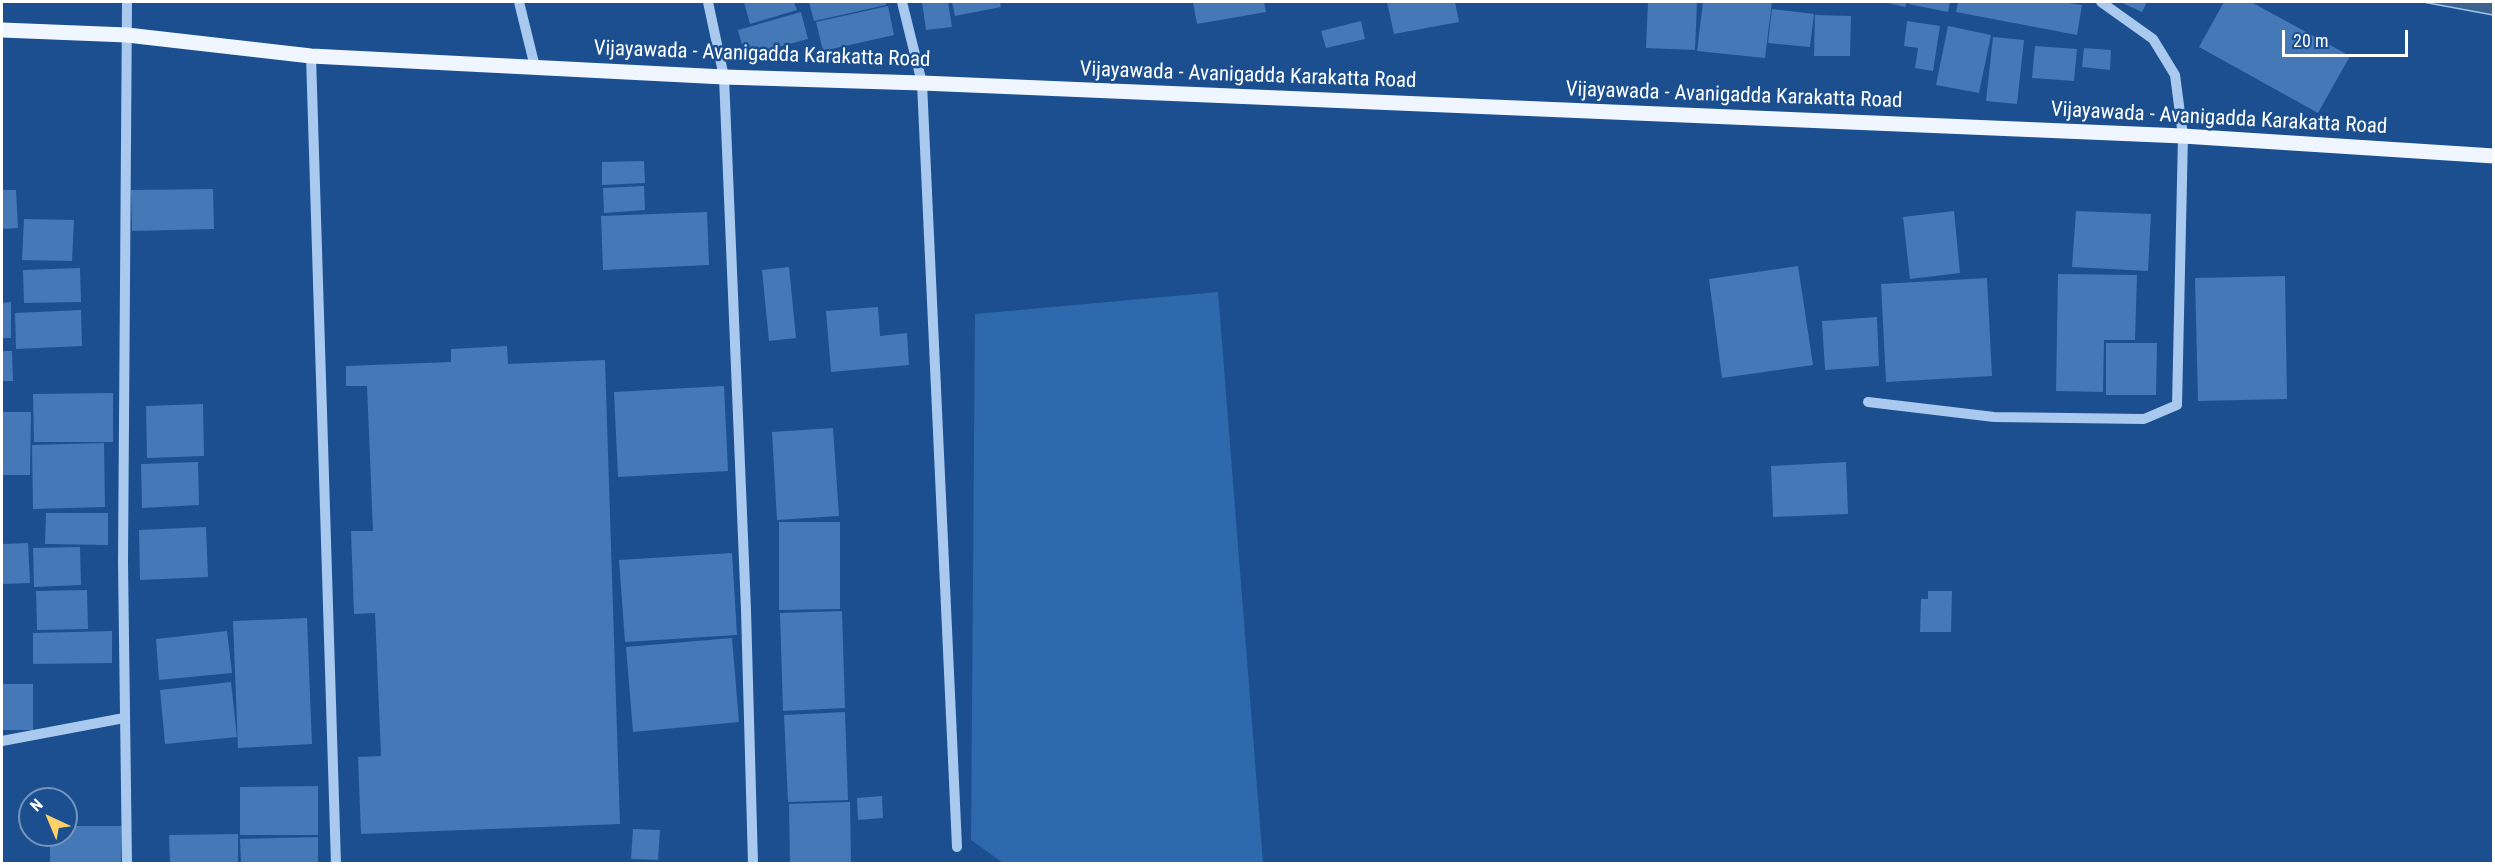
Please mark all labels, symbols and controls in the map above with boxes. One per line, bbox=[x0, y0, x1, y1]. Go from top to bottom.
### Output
scale bar bbox=[2285, 18, 2411, 56]
text: 20 m bbox=[2293, 30, 2328, 51]
street label: Vijayawada - Avanigadda Karakatta Road bbox=[593, 37, 931, 73]
street label: Vijayawada - Avanigadda Karakatta Road bbox=[1079, 58, 1417, 94]
street label: Vijayawada - Avanigadda Karakatta Road bbox=[1565, 78, 1903, 114]
street label: Vijayawada - Avanigadda Karakatta Road bbox=[2050, 98, 2388, 140]
north arrow bbox=[18, 787, 78, 847]
text: N bbox=[26, 795, 47, 815]

